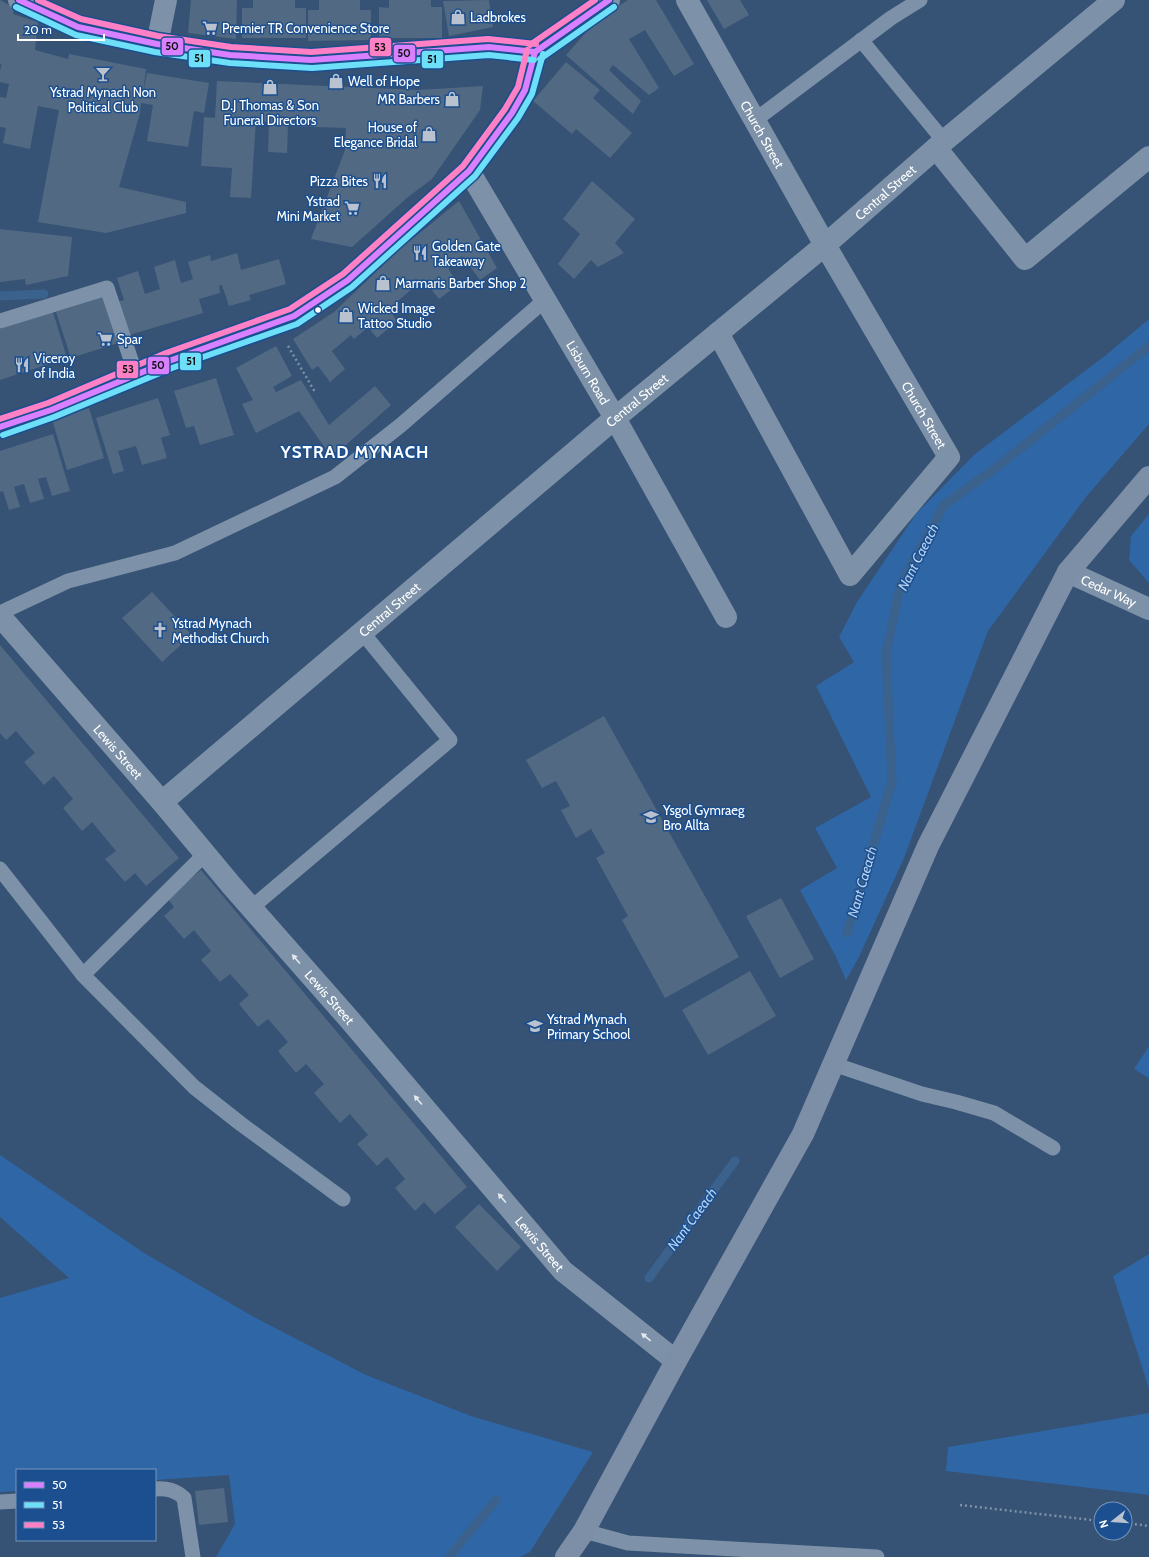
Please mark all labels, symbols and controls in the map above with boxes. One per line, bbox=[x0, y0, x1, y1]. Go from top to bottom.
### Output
shop icon: Ladbrokes bbox=[449, 8, 467, 26]
place label: Ladbrokes bbox=[470, 9, 526, 25]
scale bar bbox=[18, 16, 104, 42]
supermarket icon: Premier TR Convenience Store bbox=[201, 19, 219, 37]
place label: Premier TR Convenience Store bbox=[222, 20, 390, 36]
text: 20 m bbox=[24, 22, 52, 37]
line badge: 50 bbox=[161, 37, 184, 56]
line badge: 53 bbox=[369, 37, 392, 57]
text: 50 bbox=[165, 39, 179, 53]
text: 53 bbox=[374, 40, 386, 54]
line badge: 50 bbox=[393, 44, 416, 63]
text: 50 bbox=[397, 46, 411, 60]
line badge: 51 bbox=[188, 49, 211, 68]
line badge: 51 bbox=[421, 50, 444, 69]
text: 51 bbox=[194, 51, 204, 65]
text: 51 bbox=[427, 52, 437, 66]
bar icon: Ystrad Mynach Non Political Club bbox=[94, 65, 112, 83]
shop icon: Well of Hope bbox=[327, 72, 345, 90]
place label: Well of Hope bbox=[348, 73, 420, 89]
shop icon: D.J Thomas & Son Funeral Directors bbox=[261, 78, 279, 96]
place label: Ystrad Mynach Non Political Club bbox=[49, 84, 156, 115]
shop icon: MR Barbers bbox=[443, 90, 461, 108]
place label: MR Barbers bbox=[377, 91, 441, 107]
place label: D.J Thomas & Son Funeral Directors bbox=[221, 97, 319, 128]
street label: Church Street bbox=[737, 98, 788, 171]
place label: House of Elegance Bridal bbox=[334, 119, 418, 150]
shop icon: House of Elegance Bridal bbox=[420, 125, 438, 143]
street label: Central Street bbox=[851, 161, 920, 223]
restaurant icon: Pizza Bites bbox=[371, 172, 389, 190]
place label: Pizza Bites bbox=[310, 173, 369, 189]
place label: Ystrad Mini Market bbox=[276, 193, 341, 224]
supermarket icon: Ystrad Mini Market bbox=[343, 199, 361, 217]
place label: Golden Gate Takeaway bbox=[432, 238, 501, 269]
restaurant icon: Golden Gate Takeaway bbox=[411, 244, 429, 262]
shop icon: Marmaris Barber Shop 2 bbox=[374, 274, 392, 292]
place label: Marmaris Barber Shop 2 bbox=[395, 275, 527, 291]
place label: Wicked Image Tattoo Studio bbox=[358, 300, 436, 331]
unlabelled marker bbox=[313, 305, 323, 315]
shop icon: Wicked Image Tattoo Studio bbox=[337, 306, 355, 324]
supermarket icon: Spar bbox=[96, 330, 114, 348]
place label: Spar bbox=[117, 331, 143, 347]
street label: Lisburn Road bbox=[563, 338, 613, 407]
place label: Viceroy of India bbox=[34, 350, 76, 381]
line badge: 51 bbox=[179, 352, 202, 371]
text: 51 bbox=[186, 354, 196, 368]
restaurant icon: Viceroy of India bbox=[13, 356, 31, 374]
line badge: 50 bbox=[147, 356, 170, 375]
text: 50 bbox=[151, 358, 165, 372]
line badge: 53 bbox=[116, 360, 139, 379]
text: 53 bbox=[122, 362, 134, 376]
street label: Central Street bbox=[602, 369, 672, 430]
street label: Church Street bbox=[898, 378, 951, 452]
district label: YSTRAD MYNACH bbox=[279, 442, 430, 462]
water label: Nant Caeach bbox=[893, 520, 943, 594]
street label: Cedar Way bbox=[1079, 571, 1140, 610]
street label: Central Street bbox=[355, 578, 424, 640]
place label: Ystrad Mynach Methodist Church bbox=[171, 615, 269, 646]
church icon: Ystrad Mynach Methodist Church bbox=[151, 621, 169, 639]
street label: Lewis Street bbox=[90, 721, 147, 783]
place label: Ysgol Gymraeg Bro Allta bbox=[662, 802, 745, 833]
school or university icon: Ysgol Gymraeg Bro Allta bbox=[642, 808, 660, 826]
water label: Nant Caeach bbox=[843, 844, 881, 920]
one-way arrow bbox=[291, 954, 301, 964]
street label: Lewis Street bbox=[302, 967, 358, 1028]
place label: Ystrad Mynach Primary School bbox=[546, 1011, 630, 1042]
school or university icon: Ystrad Mynach Primary School bbox=[526, 1017, 544, 1035]
one-way arrow bbox=[413, 1094, 422, 1105]
water label: Nant Caeach bbox=[663, 1184, 721, 1254]
one-way arrow bbox=[498, 1193, 507, 1204]
street label: Lewis Street bbox=[512, 1213, 568, 1275]
one-way arrow bbox=[640, 1332, 651, 1341]
legend bbox=[16, 1469, 156, 1541]
text: 50 bbox=[52, 1477, 67, 1492]
text: 51 bbox=[52, 1497, 62, 1512]
north arrow bbox=[1093, 1501, 1133, 1541]
text: 53 bbox=[52, 1517, 65, 1532]
text: N bbox=[1096, 1518, 1111, 1530]

